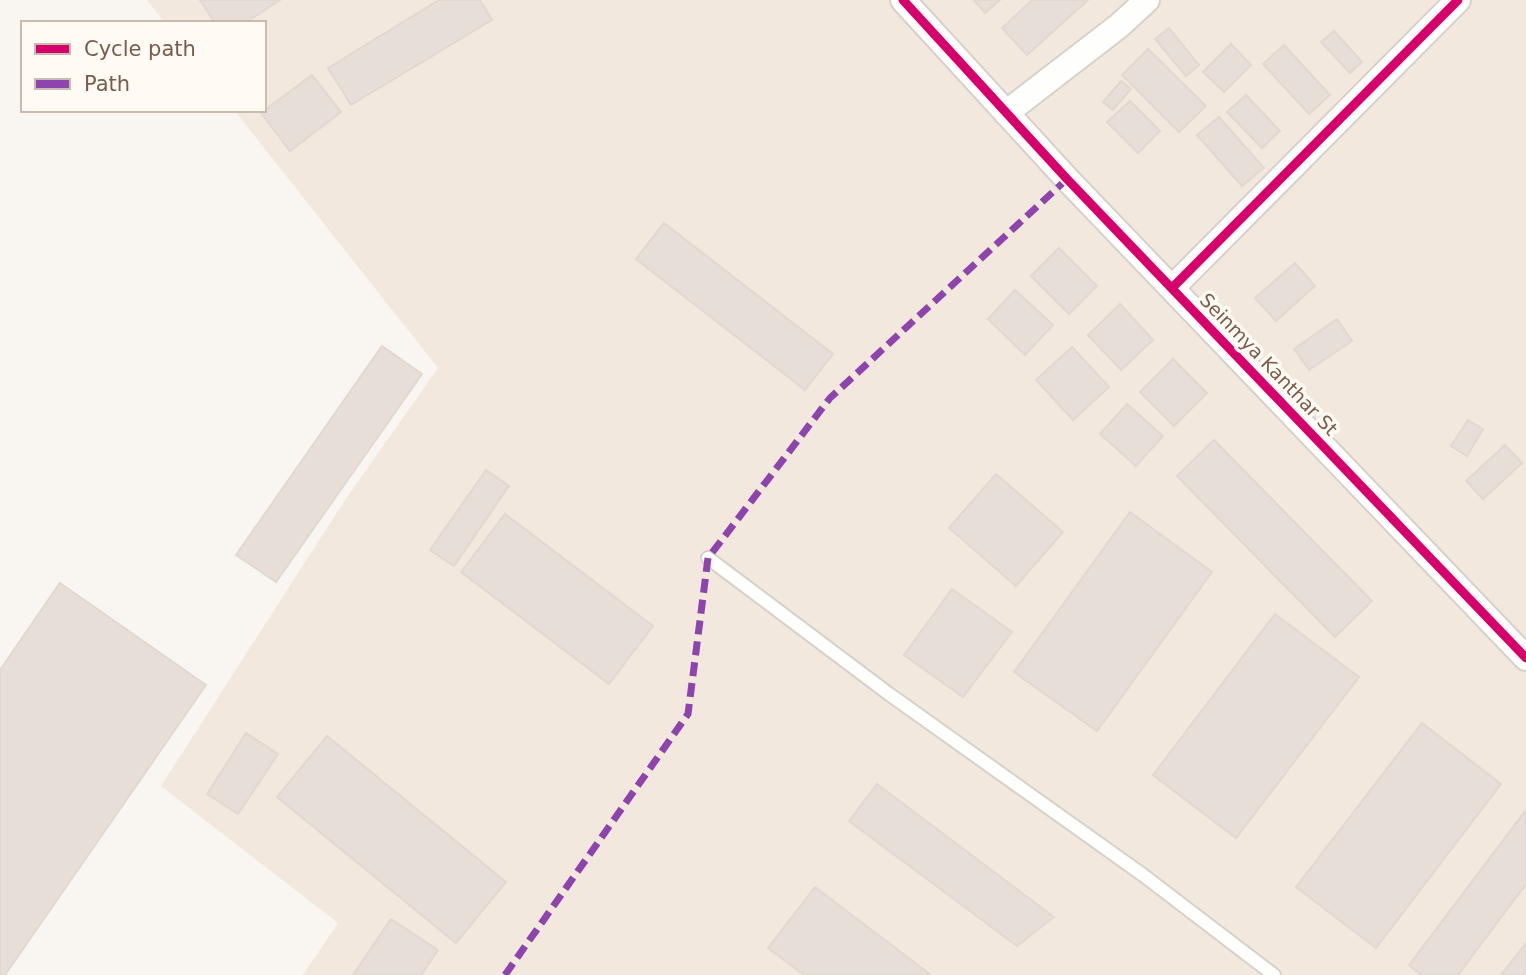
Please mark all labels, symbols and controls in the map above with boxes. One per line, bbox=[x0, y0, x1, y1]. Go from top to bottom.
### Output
legend bbox=[21, 21, 266, 112]
text: Cycle path bbox=[84, 37, 196, 61]
text: Path bbox=[84, 72, 130, 96]
street label: Seinmya Kanthar St bbox=[1196, 288, 1342, 440]

